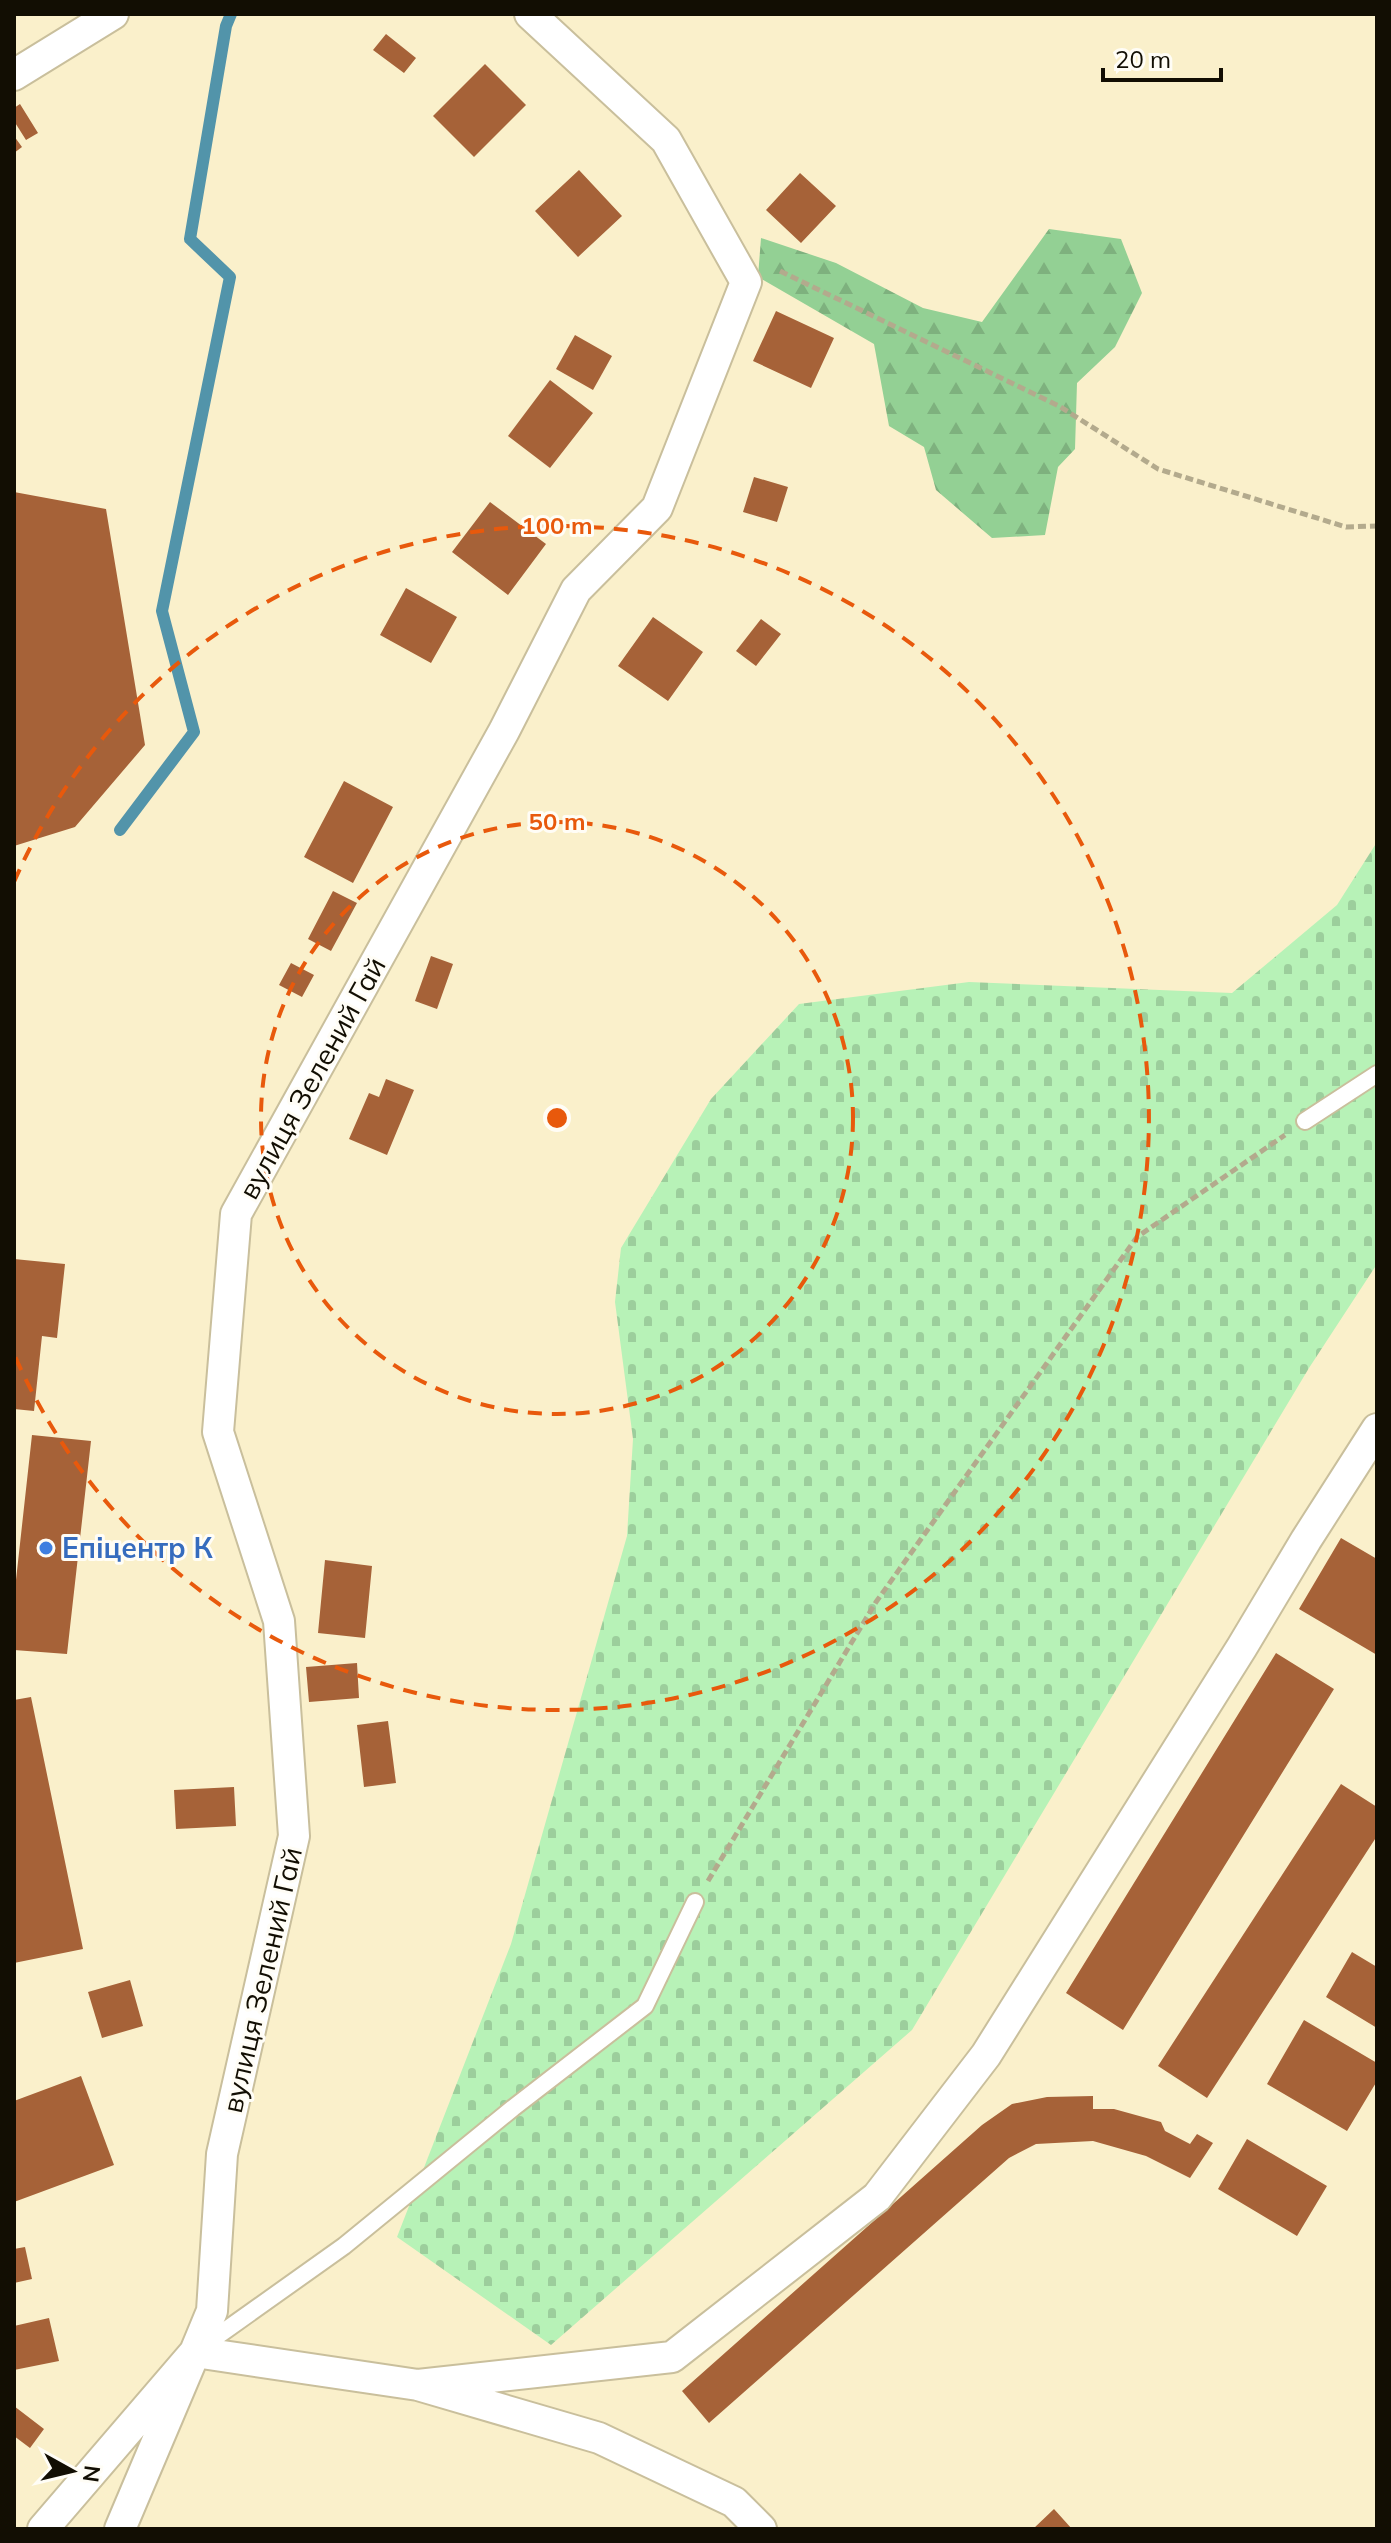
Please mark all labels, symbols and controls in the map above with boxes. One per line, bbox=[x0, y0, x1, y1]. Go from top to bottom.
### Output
scale bar bbox=[1103, 32, 1221, 82]
text: 20 m bbox=[1115, 44, 1171, 74]
text: 100 m bbox=[521, 510, 593, 540]
text: 50 m bbox=[529, 806, 585, 836]
street label: вулиця Зелений Гай bbox=[230, 951, 393, 1205]
centre of rings bbox=[543, 1104, 571, 1132]
place label: Епіцентр К bbox=[62, 1530, 213, 1565]
marker: Епіцентр К bbox=[37, 1539, 55, 1557]
street label: вулиця Зелений Гай bbox=[214, 1844, 309, 2116]
north arrow bbox=[32, 2431, 112, 2511]
text: N bbox=[77, 2464, 107, 2484]

